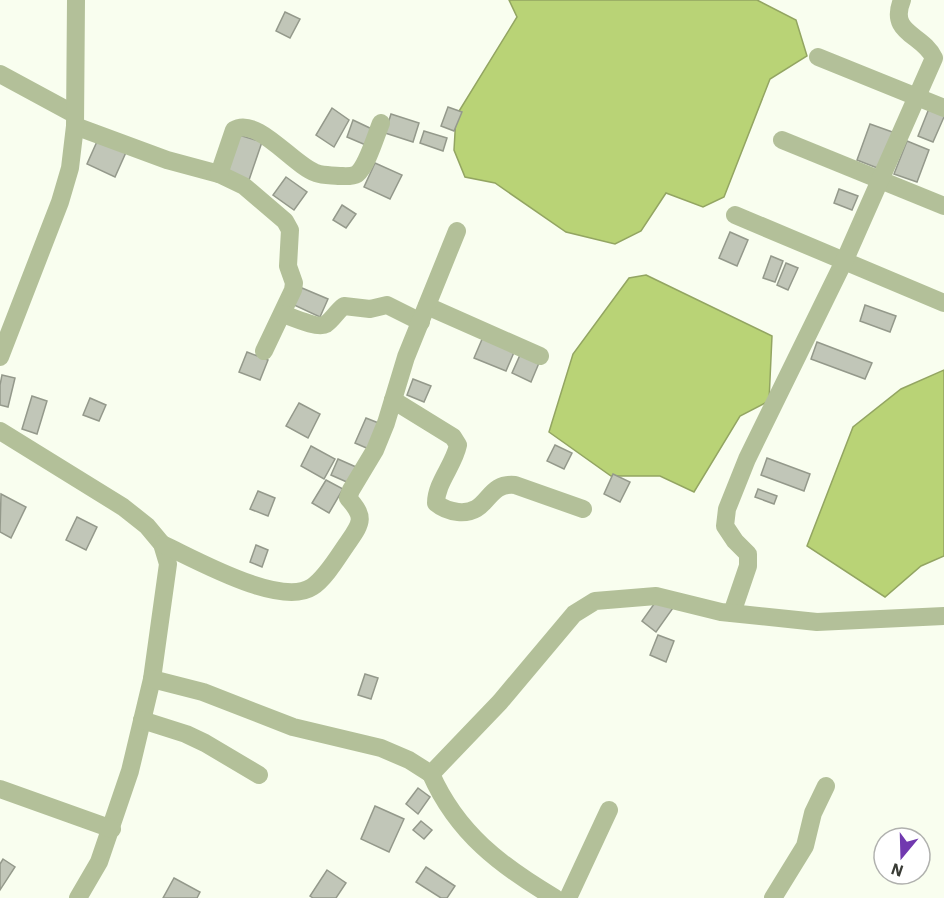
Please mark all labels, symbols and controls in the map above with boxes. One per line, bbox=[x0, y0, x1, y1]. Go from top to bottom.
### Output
north arrow bbox=[872, 826, 932, 886]
text: N bbox=[888, 859, 906, 882]

